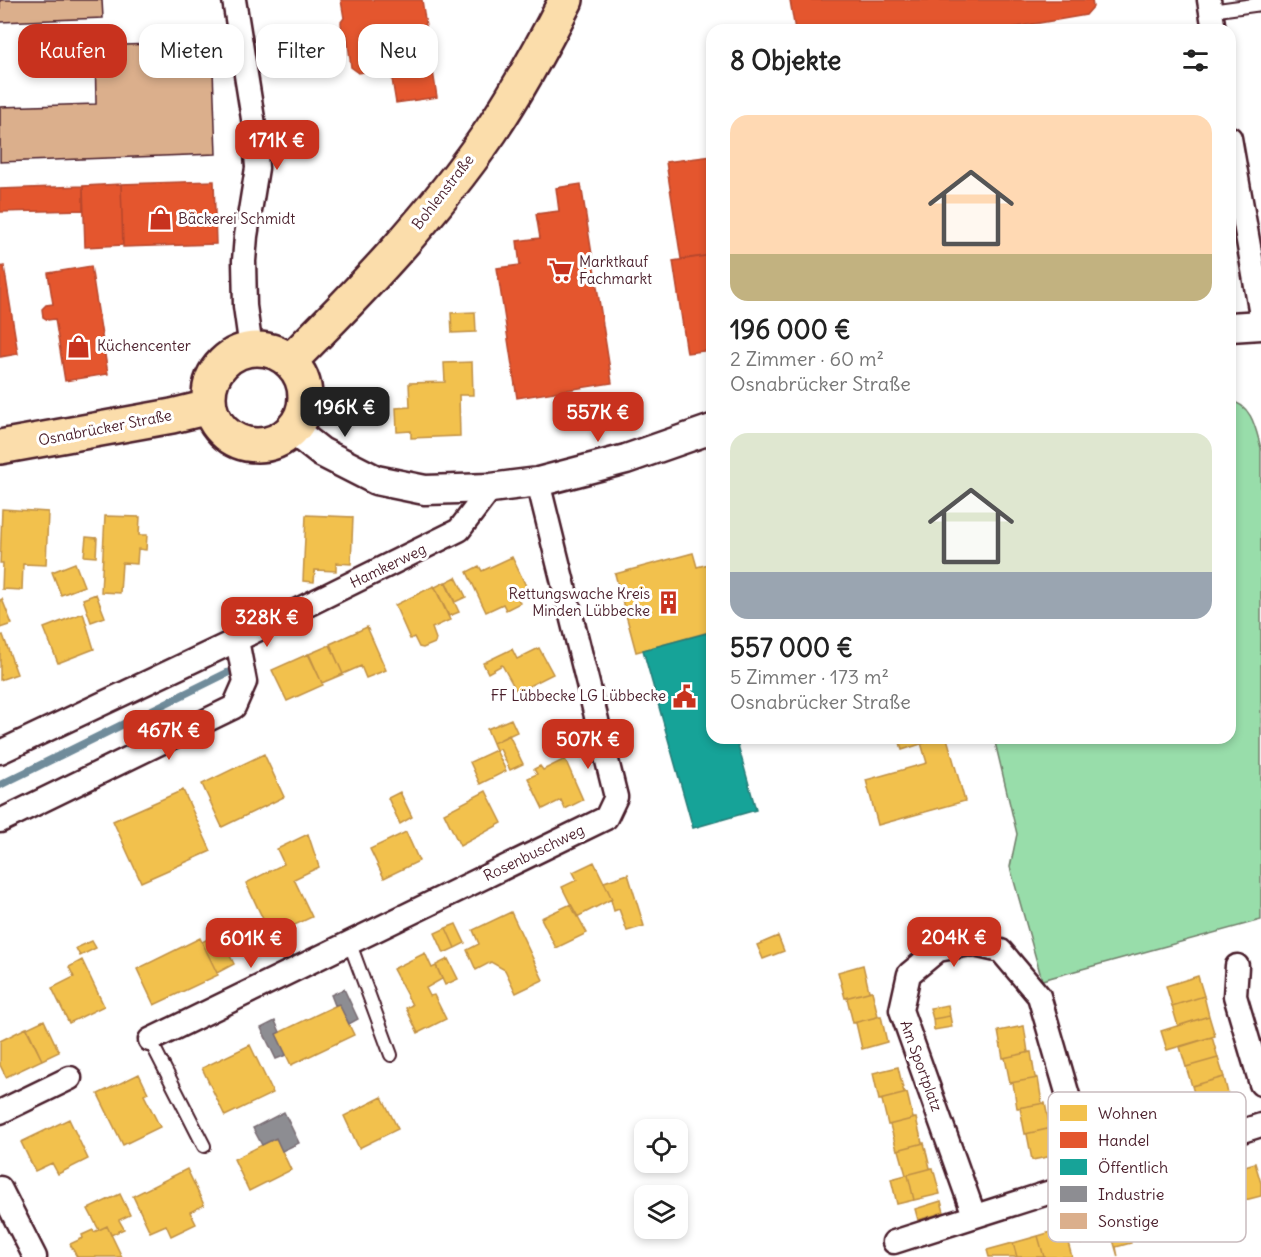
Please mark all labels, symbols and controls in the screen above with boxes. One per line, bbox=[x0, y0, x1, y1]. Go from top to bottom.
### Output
chip: Kaufen bbox=[18, 24, 127, 78]
chip: Mieten bbox=[139, 24, 244, 78]
chip: Filter bbox=[256, 24, 346, 78]
chip: Neu bbox=[358, 24, 438, 78]
text: 8 Objekte bbox=[730, 44, 841, 77]
icon: filters bbox=[1179, 44, 1212, 77]
pin: 171K € bbox=[228, 120, 326, 171]
text: 171K € bbox=[249, 127, 305, 152]
street label: Bohlenstraße bbox=[408, 151, 478, 233]
icon: home bbox=[917, 154, 1025, 262]
shop icon: Bäckerei Schmidt bbox=[147, 206, 173, 232]
place label: Bäckerei Schmidt bbox=[178, 209, 295, 228]
place label: Marktkauf Fachmarkt bbox=[579, 252, 652, 288]
supermarket icon: Marktkauf Fachmarkt bbox=[548, 258, 574, 284]
text: 196 000 € bbox=[730, 313, 851, 346]
shop icon: Küchencenter bbox=[66, 333, 92, 359]
place label: Küchencenter bbox=[97, 336, 191, 355]
text: 2 Zimmer · 60 m² bbox=[730, 346, 884, 371]
text: Osnabrücker Straße bbox=[730, 371, 911, 396]
pin: 196K € bbox=[296, 387, 394, 438]
pin: 557K € bbox=[549, 392, 647, 443]
text: 196K € bbox=[315, 394, 375, 419]
text: 557K € bbox=[567, 399, 629, 424]
street label: Osnabrücker Straße bbox=[37, 405, 173, 450]
icon: home bbox=[917, 472, 1025, 580]
street label: Hamkerweg bbox=[347, 539, 429, 592]
place label: Rettungswache Kreis Minden Lübbecke bbox=[509, 584, 650, 620]
building icon: Rettungswache Kreis Minden Lübbecke bbox=[655, 590, 681, 616]
pin: 328K € bbox=[218, 597, 316, 648]
text: 328K € bbox=[235, 604, 299, 629]
text: 557 000 € bbox=[730, 631, 853, 664]
text: 5 Zimmer · 173 m² bbox=[730, 664, 889, 689]
public building icon: FF Lübbecke LG Lübbecke bbox=[671, 683, 697, 709]
place label: FF Lübbecke LG Lübbecke bbox=[491, 686, 666, 705]
text: Osnabrücker Straße bbox=[730, 689, 911, 714]
pin: 467K € bbox=[120, 710, 218, 761]
text: 467K € bbox=[138, 717, 200, 742]
pin: 507K € bbox=[539, 719, 637, 770]
text: 507K € bbox=[556, 726, 620, 751]
street label: Rosenbuschweg bbox=[480, 820, 587, 885]
pin: 204K € bbox=[905, 917, 1003, 968]
pin: 601K € bbox=[202, 918, 300, 969]
text: 204K € bbox=[921, 924, 987, 949]
text: 601K € bbox=[220, 925, 282, 950]
street label: Am Sportplatz bbox=[896, 1018, 947, 1114]
legend bbox=[1048, 1092, 1246, 1242]
text: Wohnen bbox=[1098, 1103, 1157, 1123]
map controls bbox=[634, 1119, 688, 1239]
button: locate bbox=[634, 1119, 688, 1173]
text: Handel bbox=[1098, 1130, 1149, 1150]
text: Öffentlich bbox=[1098, 1157, 1168, 1177]
text: Industrie bbox=[1098, 1184, 1164, 1204]
button: layers bbox=[634, 1185, 688, 1239]
text: Sonstige bbox=[1098, 1211, 1159, 1231]

